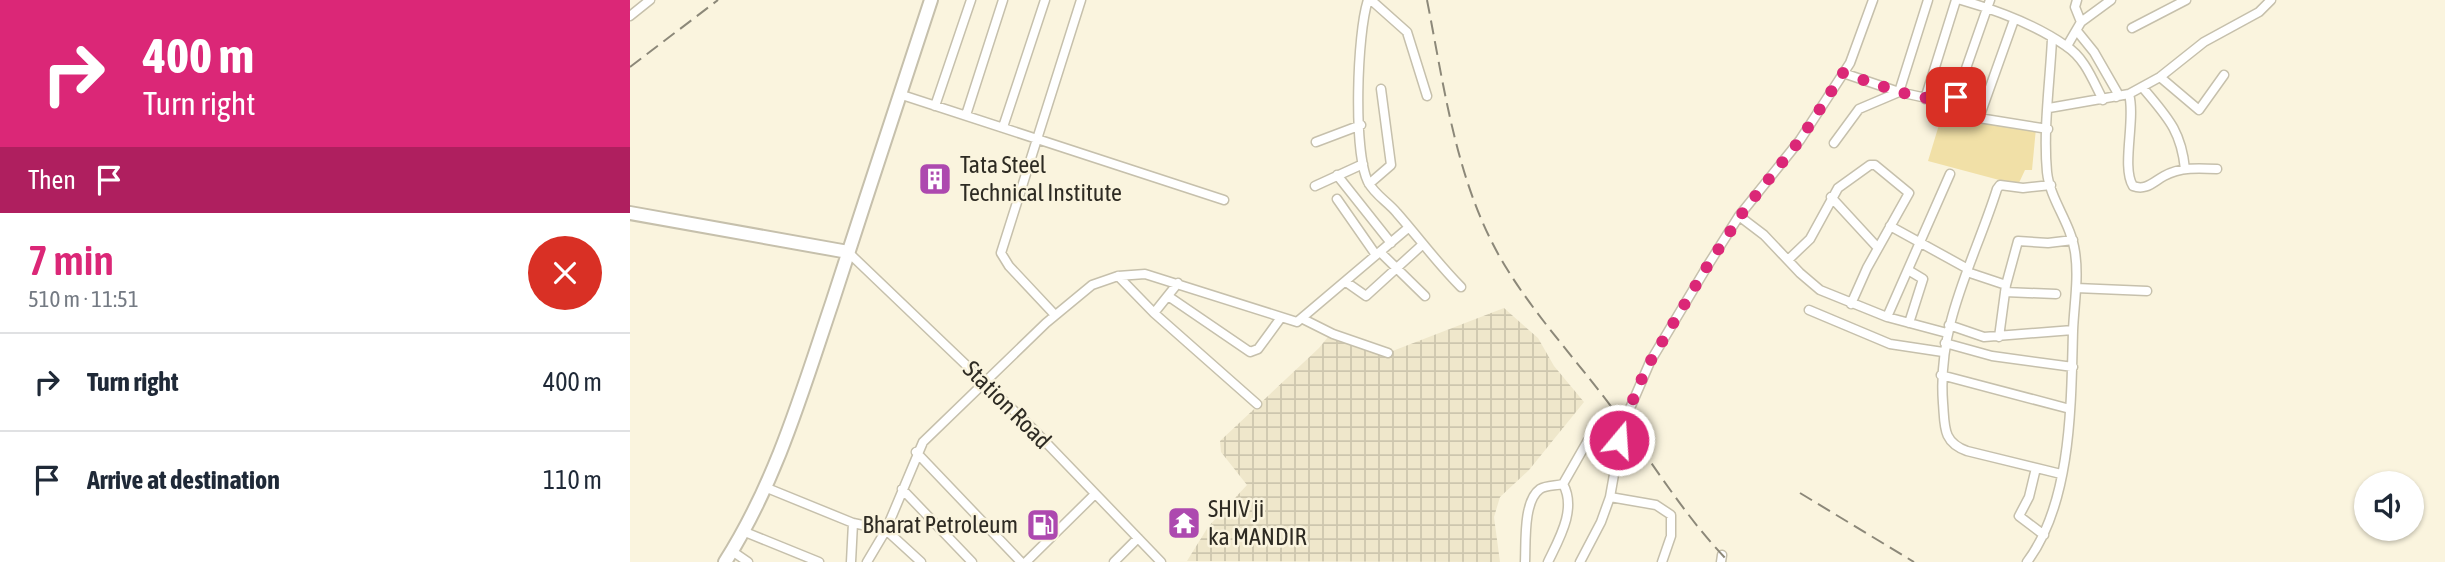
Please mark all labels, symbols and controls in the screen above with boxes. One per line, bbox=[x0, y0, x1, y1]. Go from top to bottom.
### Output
text: 400 m bbox=[143, 27, 254, 83]
icon: right bbox=[28, 28, 119, 119]
pin bbox=[1926, 67, 1986, 127]
icon: arrive bbox=[1937, 78, 1975, 116]
text: Turn right bbox=[143, 85, 256, 122]
place label: Tata Steel Technical Institute bbox=[960, 151, 1122, 206]
building icon: Tata Steel Technical Institute bbox=[916, 160, 954, 198]
icon: arrive bbox=[90, 161, 128, 199]
text: Then bbox=[28, 165, 76, 195]
text: 7 min bbox=[28, 236, 114, 284]
button: close bbox=[528, 236, 602, 310]
text: 510 m · 11:51 bbox=[28, 286, 139, 312]
street label: Station Road bbox=[958, 355, 1057, 454]
icon: right bbox=[28, 363, 66, 401]
text: Turn right bbox=[87, 367, 178, 397]
text: 400 m bbox=[543, 367, 602, 397]
position arrow bbox=[1582, 403, 1656, 477]
icon: arrive bbox=[28, 461, 66, 499]
text: Arrive at destination bbox=[87, 465, 280, 495]
text: 110 m bbox=[543, 465, 602, 495]
map controls bbox=[2354, 471, 2424, 541]
button: sound bbox=[2354, 471, 2424, 541]
place label: SHIV ji ka MANDIR bbox=[1208, 495, 1307, 550]
temple icon: SHIV ji ka MANDIR bbox=[1165, 504, 1203, 542]
fuel station icon: Bharat Petroleum bbox=[1024, 506, 1062, 544]
place label: Bharat Petroleum bbox=[862, 511, 1018, 538]

